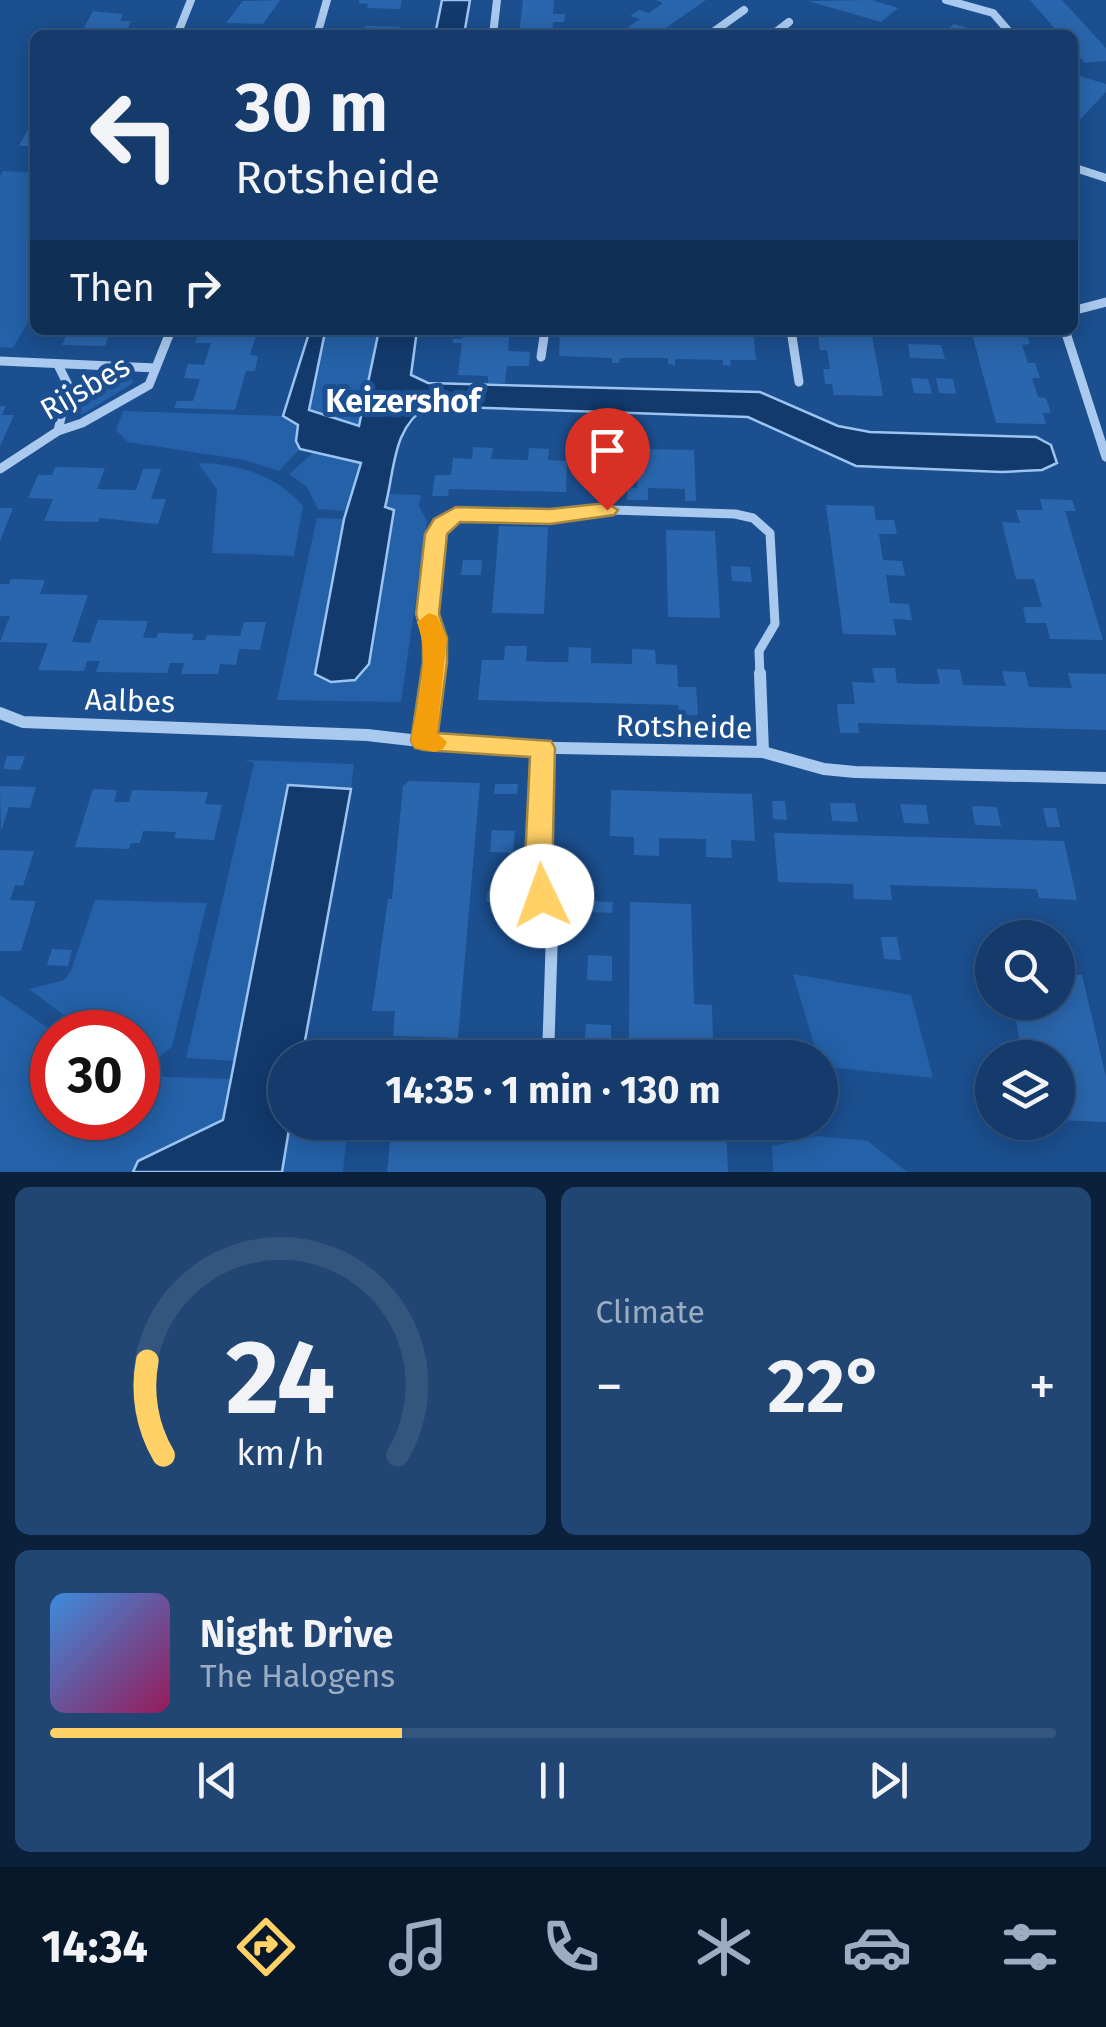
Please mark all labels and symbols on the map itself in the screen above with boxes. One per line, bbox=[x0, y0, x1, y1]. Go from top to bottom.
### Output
street label: Rijsbes bbox=[34, 348, 136, 428]
district label: Keizershof bbox=[326, 382, 483, 420]
pin bbox=[565, 408, 650, 511]
street label: Aalbes bbox=[84, 681, 176, 721]
street label: Rotsheide bbox=[615, 708, 753, 746]
position arrow bbox=[490, 844, 594, 948]
speed limit sign: 30 bbox=[30, 1010, 160, 1140]

